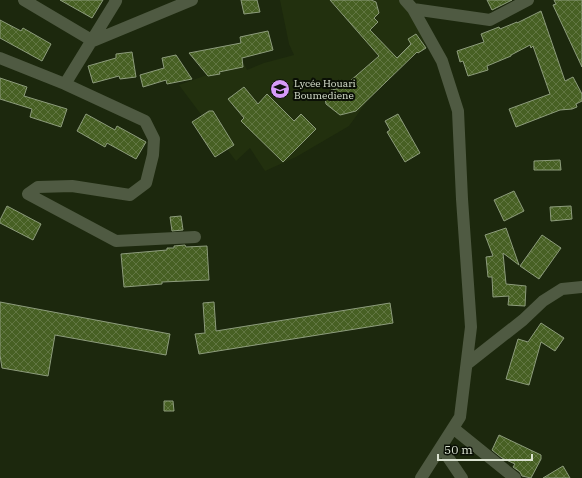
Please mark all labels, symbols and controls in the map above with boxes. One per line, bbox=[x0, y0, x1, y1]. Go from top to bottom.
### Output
place label: Lycée Houari Boumediene bbox=[294, 77, 356, 102]
school or university icon: Lycée Houari Boumediene bbox=[269, 78, 291, 100]
scale bar bbox=[438, 436, 532, 462]
text: 50 m bbox=[444, 442, 473, 457]

